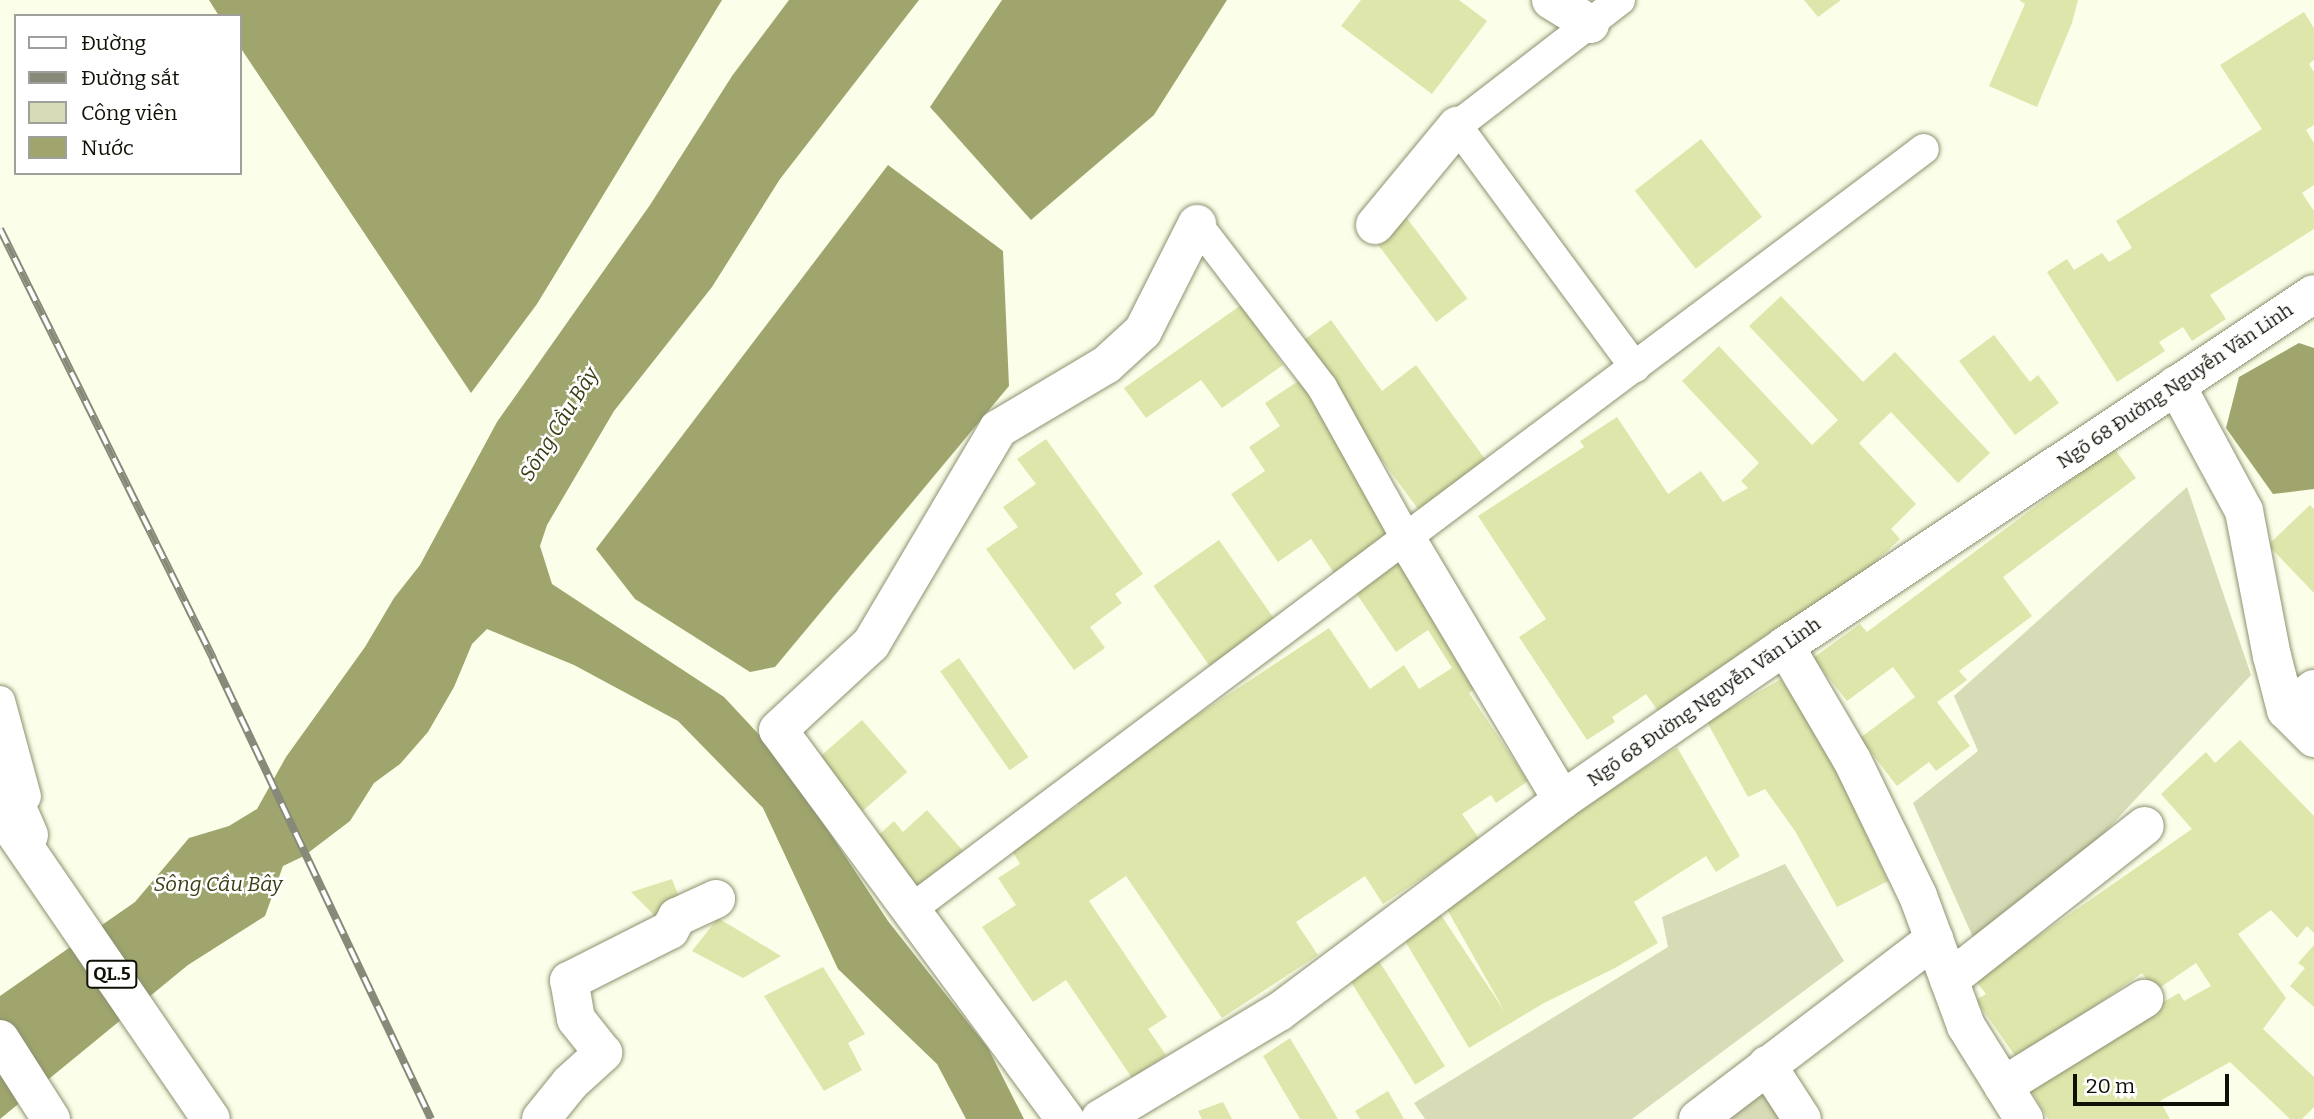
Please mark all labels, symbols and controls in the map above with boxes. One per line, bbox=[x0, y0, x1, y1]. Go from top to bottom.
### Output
legend bbox=[14, 14, 242, 175]
text: Đường bbox=[81, 30, 146, 56]
text: Đường sắt bbox=[81, 65, 180, 91]
text: Công viên bbox=[81, 100, 177, 126]
text: Nước bbox=[81, 135, 134, 161]
street label: Ngõ 68 Đường Nguyễn Văn Linh bbox=[2053, 298, 2297, 474]
water label: Sông Cầu Bây bbox=[514, 363, 604, 485]
street label: Ngõ 68 Đường Nguyễn Văn Linh bbox=[1583, 613, 1825, 791]
water label: Sông Cầu Bây bbox=[153, 871, 283, 897]
road number: QL.5 bbox=[86, 959, 138, 988]
scale bar bbox=[2076, 1060, 2232, 1104]
text: 20 m bbox=[2086, 1073, 2135, 1099]

